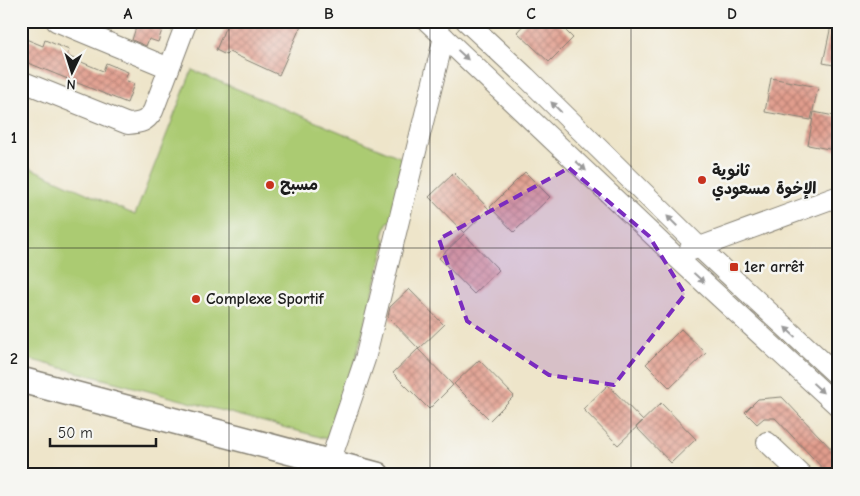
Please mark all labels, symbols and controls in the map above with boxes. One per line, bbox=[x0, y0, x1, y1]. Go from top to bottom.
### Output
text: A bbox=[124, 5, 133, 23]
text: B bbox=[324, 5, 334, 23]
text: C bbox=[526, 5, 536, 23]
text: D bbox=[727, 5, 737, 23]
north arrow bbox=[48, 48, 98, 98]
one-way arrow bbox=[456, 49, 468, 61]
text: N bbox=[66, 76, 76, 93]
one-way arrow bbox=[550, 101, 562, 113]
text: 1 bbox=[11, 129, 17, 147]
one-way arrow bbox=[574, 160, 586, 172]
place label: ثانوية الإخوة مسعودي bbox=[712, 162, 816, 201]
marker: ثانوية الإخوة مسعودي bbox=[696, 174, 708, 186]
place label: مسبح bbox=[280, 176, 318, 195]
marker: مسبح bbox=[264, 179, 276, 191]
one-way arrow bbox=[666, 215, 678, 227]
place label: 1er arrêt bbox=[744, 258, 805, 276]
marker: 1er arrêt bbox=[728, 261, 740, 273]
one-way arrow bbox=[693, 272, 705, 284]
place label: Complexe Sportif bbox=[206, 290, 325, 308]
marker: Complexe Sportif bbox=[190, 293, 202, 305]
one-way arrow bbox=[785, 326, 797, 338]
text: 2 bbox=[10, 350, 18, 368]
one-way arrow bbox=[812, 382, 824, 394]
scale bar bbox=[50, 416, 156, 448]
text: 50 m bbox=[58, 424, 93, 442]

